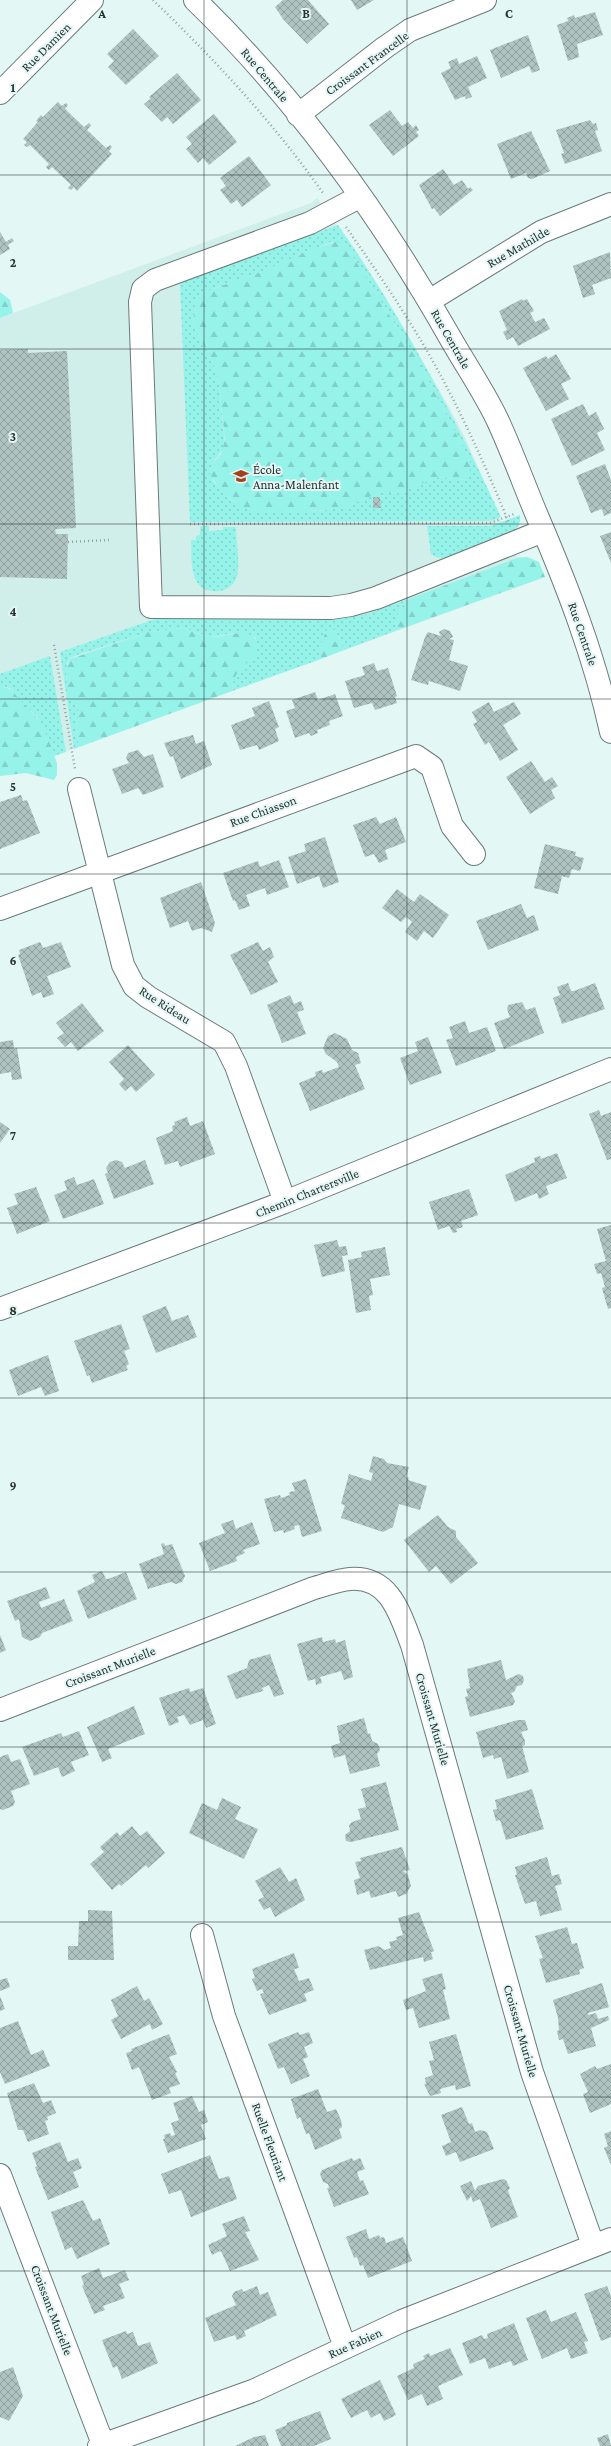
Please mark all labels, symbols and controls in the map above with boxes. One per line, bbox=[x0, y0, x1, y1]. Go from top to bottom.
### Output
text: A bbox=[97, 6, 106, 21]
text: B bbox=[302, 6, 310, 21]
text: C bbox=[505, 6, 513, 21]
street label: Rue Damien bbox=[18, 19, 74, 75]
street label: Croissant Francelle bbox=[323, 28, 412, 98]
street label: Rue Centrale bbox=[238, 45, 292, 105]
text: 1 bbox=[11, 80, 16, 95]
street label: Rue Mathilde bbox=[484, 223, 552, 271]
text: 2 bbox=[10, 255, 17, 270]
street label: Rue Centrale bbox=[428, 307, 474, 372]
text: 3 bbox=[10, 429, 16, 444]
place label: École Anna-Malenfant bbox=[253, 462, 340, 492]
school or university icon: École Anna-Malenfant bbox=[232, 467, 250, 485]
street label: Rue Centrale bbox=[565, 600, 601, 668]
text: 4 bbox=[9, 604, 17, 619]
text: 5 bbox=[10, 779, 16, 794]
street label: Rue Chiasson bbox=[228, 792, 298, 830]
text: 6 bbox=[9, 953, 17, 968]
street label: Rue Rideau bbox=[137, 983, 194, 1027]
text: 7 bbox=[10, 1128, 16, 1143]
street label: Chemin Chartersville bbox=[253, 1165, 361, 1221]
text: 8 bbox=[9, 1303, 17, 1318]
text: 9 bbox=[9, 1478, 17, 1493]
street label: Croissant Murielle bbox=[63, 1643, 158, 1691]
street label: Croissant Murielle bbox=[413, 1671, 453, 1767]
street label: Croissant Murielle bbox=[501, 1983, 541, 2079]
street label: Ruelle Fleuriant bbox=[249, 2101, 291, 2184]
street label: Croissant Murielle bbox=[28, 2263, 76, 2358]
street label: Rue Fabien bbox=[326, 2325, 384, 2361]

